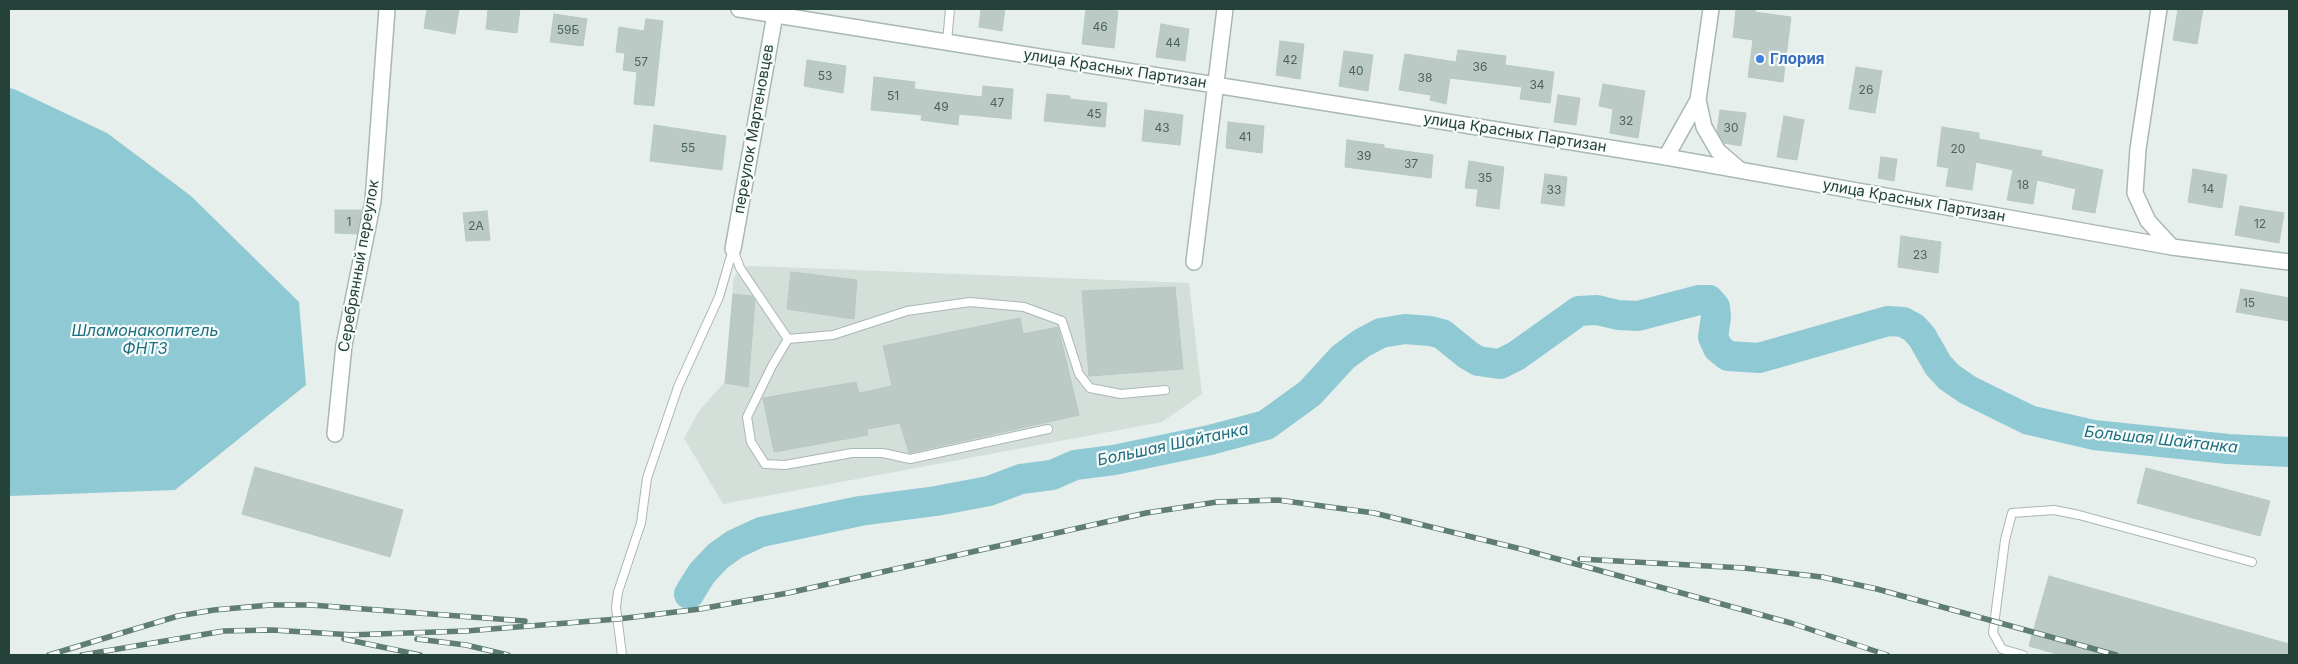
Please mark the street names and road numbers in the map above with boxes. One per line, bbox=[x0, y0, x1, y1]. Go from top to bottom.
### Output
street label: переулок Мартеновцев bbox=[730, 43, 778, 215]
street label: улица Красных Партизан bbox=[1022, 46, 1208, 92]
street label: улица Красных Партизан bbox=[1422, 110, 1608, 156]
street label: улица Красных Партизан bbox=[1821, 176, 2007, 226]
street label: Серебрянный переулок bbox=[335, 178, 383, 354]

